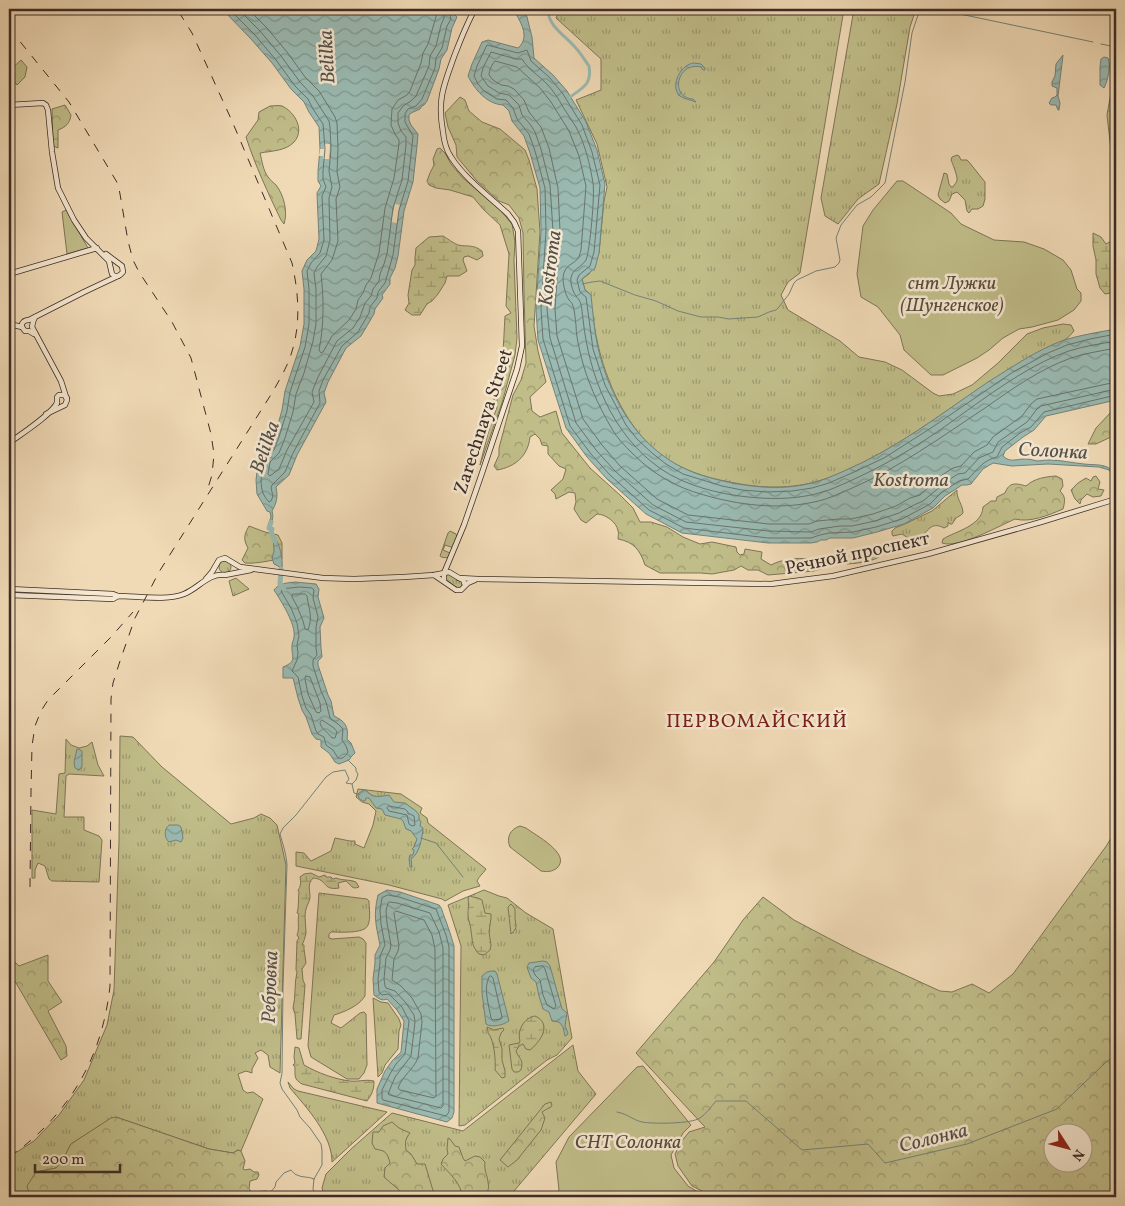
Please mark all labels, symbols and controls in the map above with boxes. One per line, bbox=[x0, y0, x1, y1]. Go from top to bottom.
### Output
water label: Belilka bbox=[313, 29, 343, 84]
water label: Kostroma bbox=[532, 229, 570, 308]
park label: снт Лужки (Шунгенское) bbox=[900, 271, 1004, 319]
street label: Zarechnaya Street bbox=[448, 345, 520, 498]
water label: Belilka bbox=[244, 418, 288, 478]
water label: Солонка bbox=[1017, 436, 1089, 468]
water label: Kostroma bbox=[873, 467, 949, 495]
street label: Речной проспект bbox=[783, 526, 932, 582]
district label: ПЕРВОМАЙСКИЙ bbox=[666, 708, 848, 736]
water label: Ребровка bbox=[256, 950, 286, 1024]
water label: Солонка bbox=[896, 1117, 971, 1161]
north arrow bbox=[1042, 1124, 1092, 1174]
park label: СНТ Солонка bbox=[575, 1130, 681, 1156]
scale bar bbox=[35, 1141, 120, 1173]
text: N bbox=[1067, 1145, 1088, 1164]
text: 200 m bbox=[42, 1150, 85, 1171]

